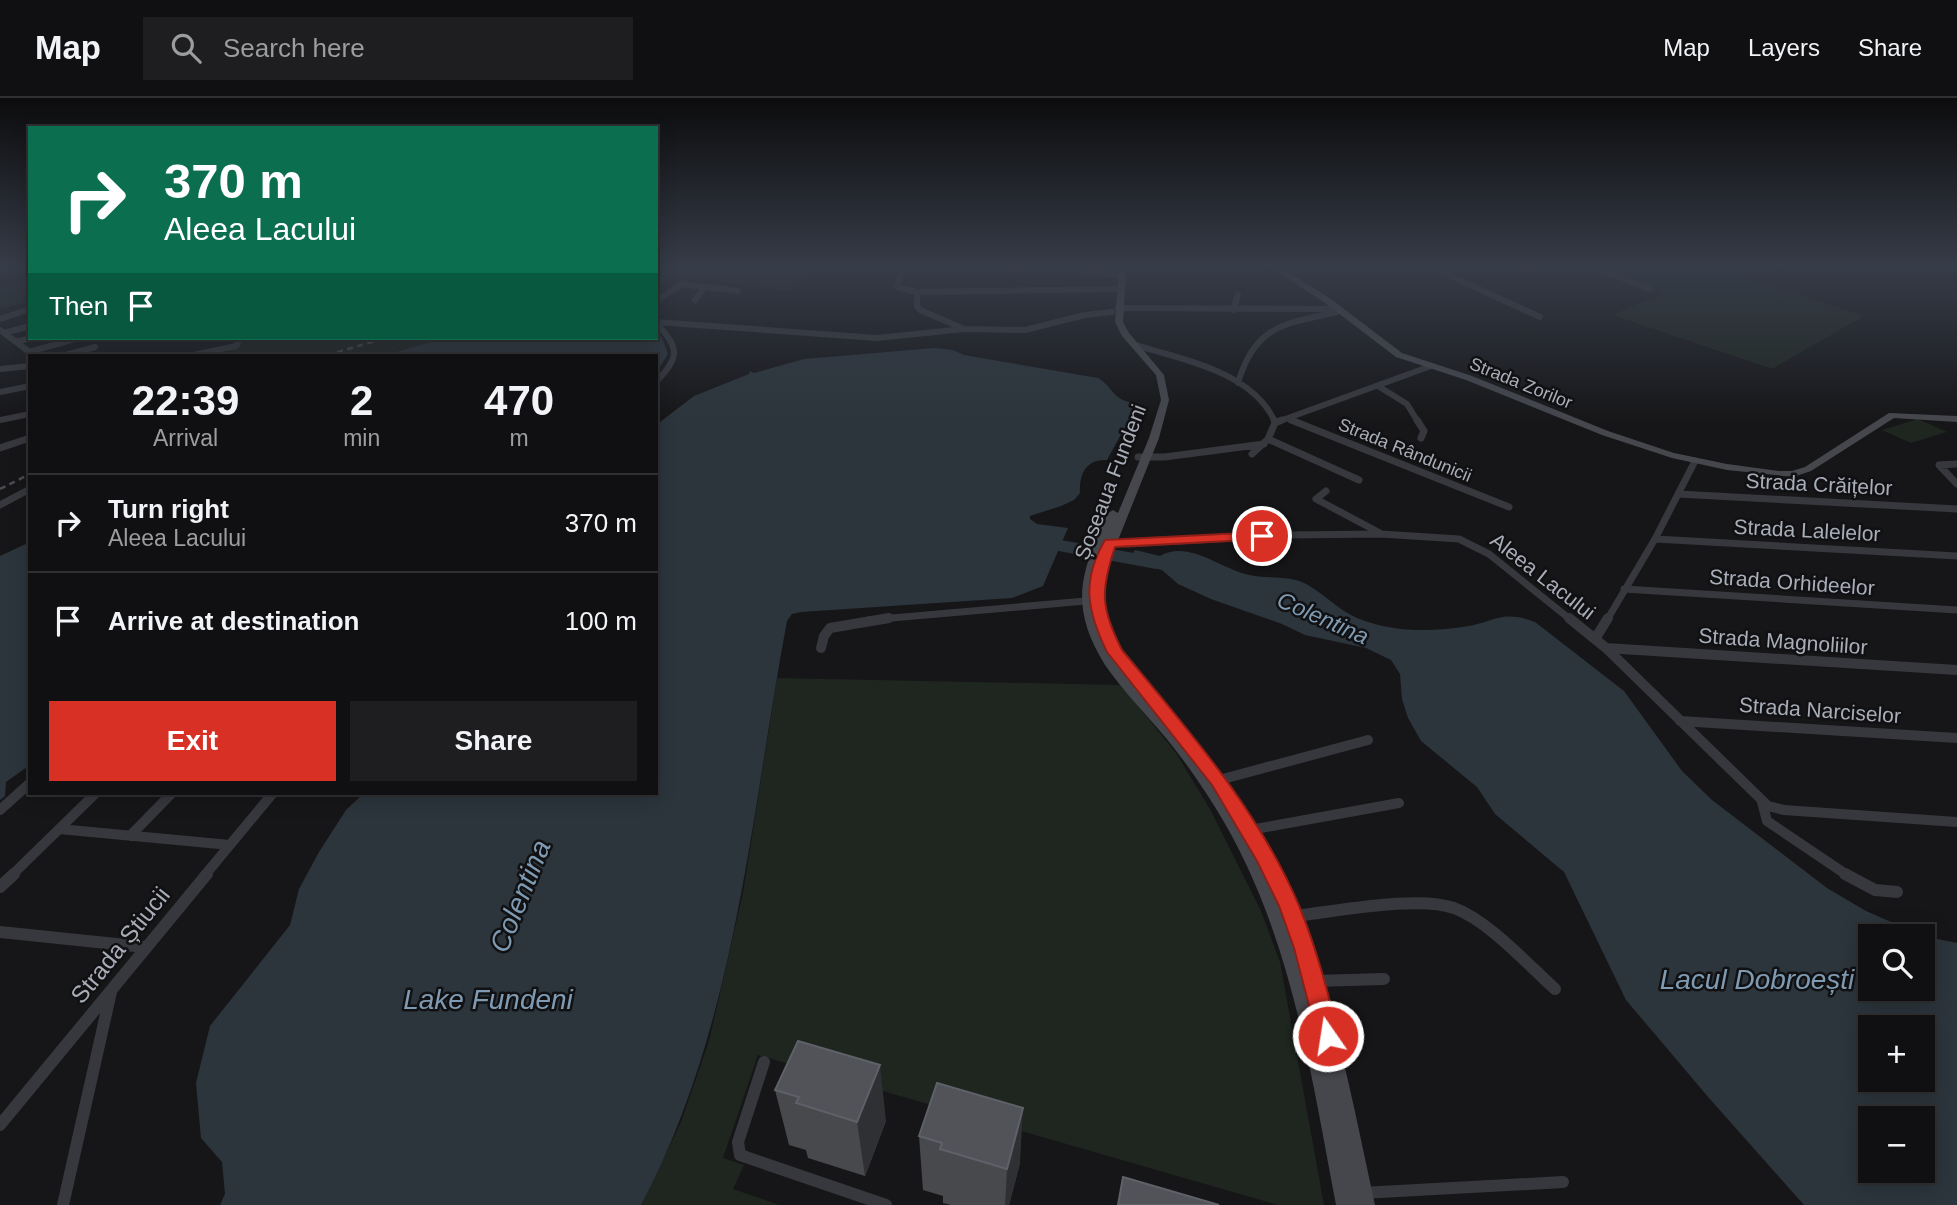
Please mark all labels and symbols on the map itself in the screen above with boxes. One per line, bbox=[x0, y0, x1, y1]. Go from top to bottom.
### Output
street label: Strada Zorilor bbox=[1467, 353, 1575, 413]
street label: Șoseaua Fundeni bbox=[1070, 401, 1150, 563]
street label: Strada Rândunicii bbox=[1335, 414, 1475, 486]
street label: Strada Crăițelor bbox=[1745, 469, 1893, 499]
pin bbox=[1232, 506, 1292, 566]
street label: Strada Lalelelor bbox=[1733, 515, 1881, 545]
street label: Aleea Lacului bbox=[1486, 528, 1600, 624]
street label: Strada Orhideelor bbox=[1709, 565, 1875, 599]
water label: Colentina bbox=[1273, 586, 1373, 650]
street label: Strada Magnoliilor bbox=[1698, 624, 1868, 658]
street label: Strada Narciselor bbox=[1738, 693, 1902, 727]
water label: Colentina bbox=[483, 835, 557, 957]
street label: Strada Știucii bbox=[65, 882, 175, 1008]
water label: Lacul Dobroești bbox=[1660, 964, 1855, 995]
water label: Lake Fundeni bbox=[403, 984, 574, 1015]
position arrow bbox=[1291, 999, 1365, 1073]

